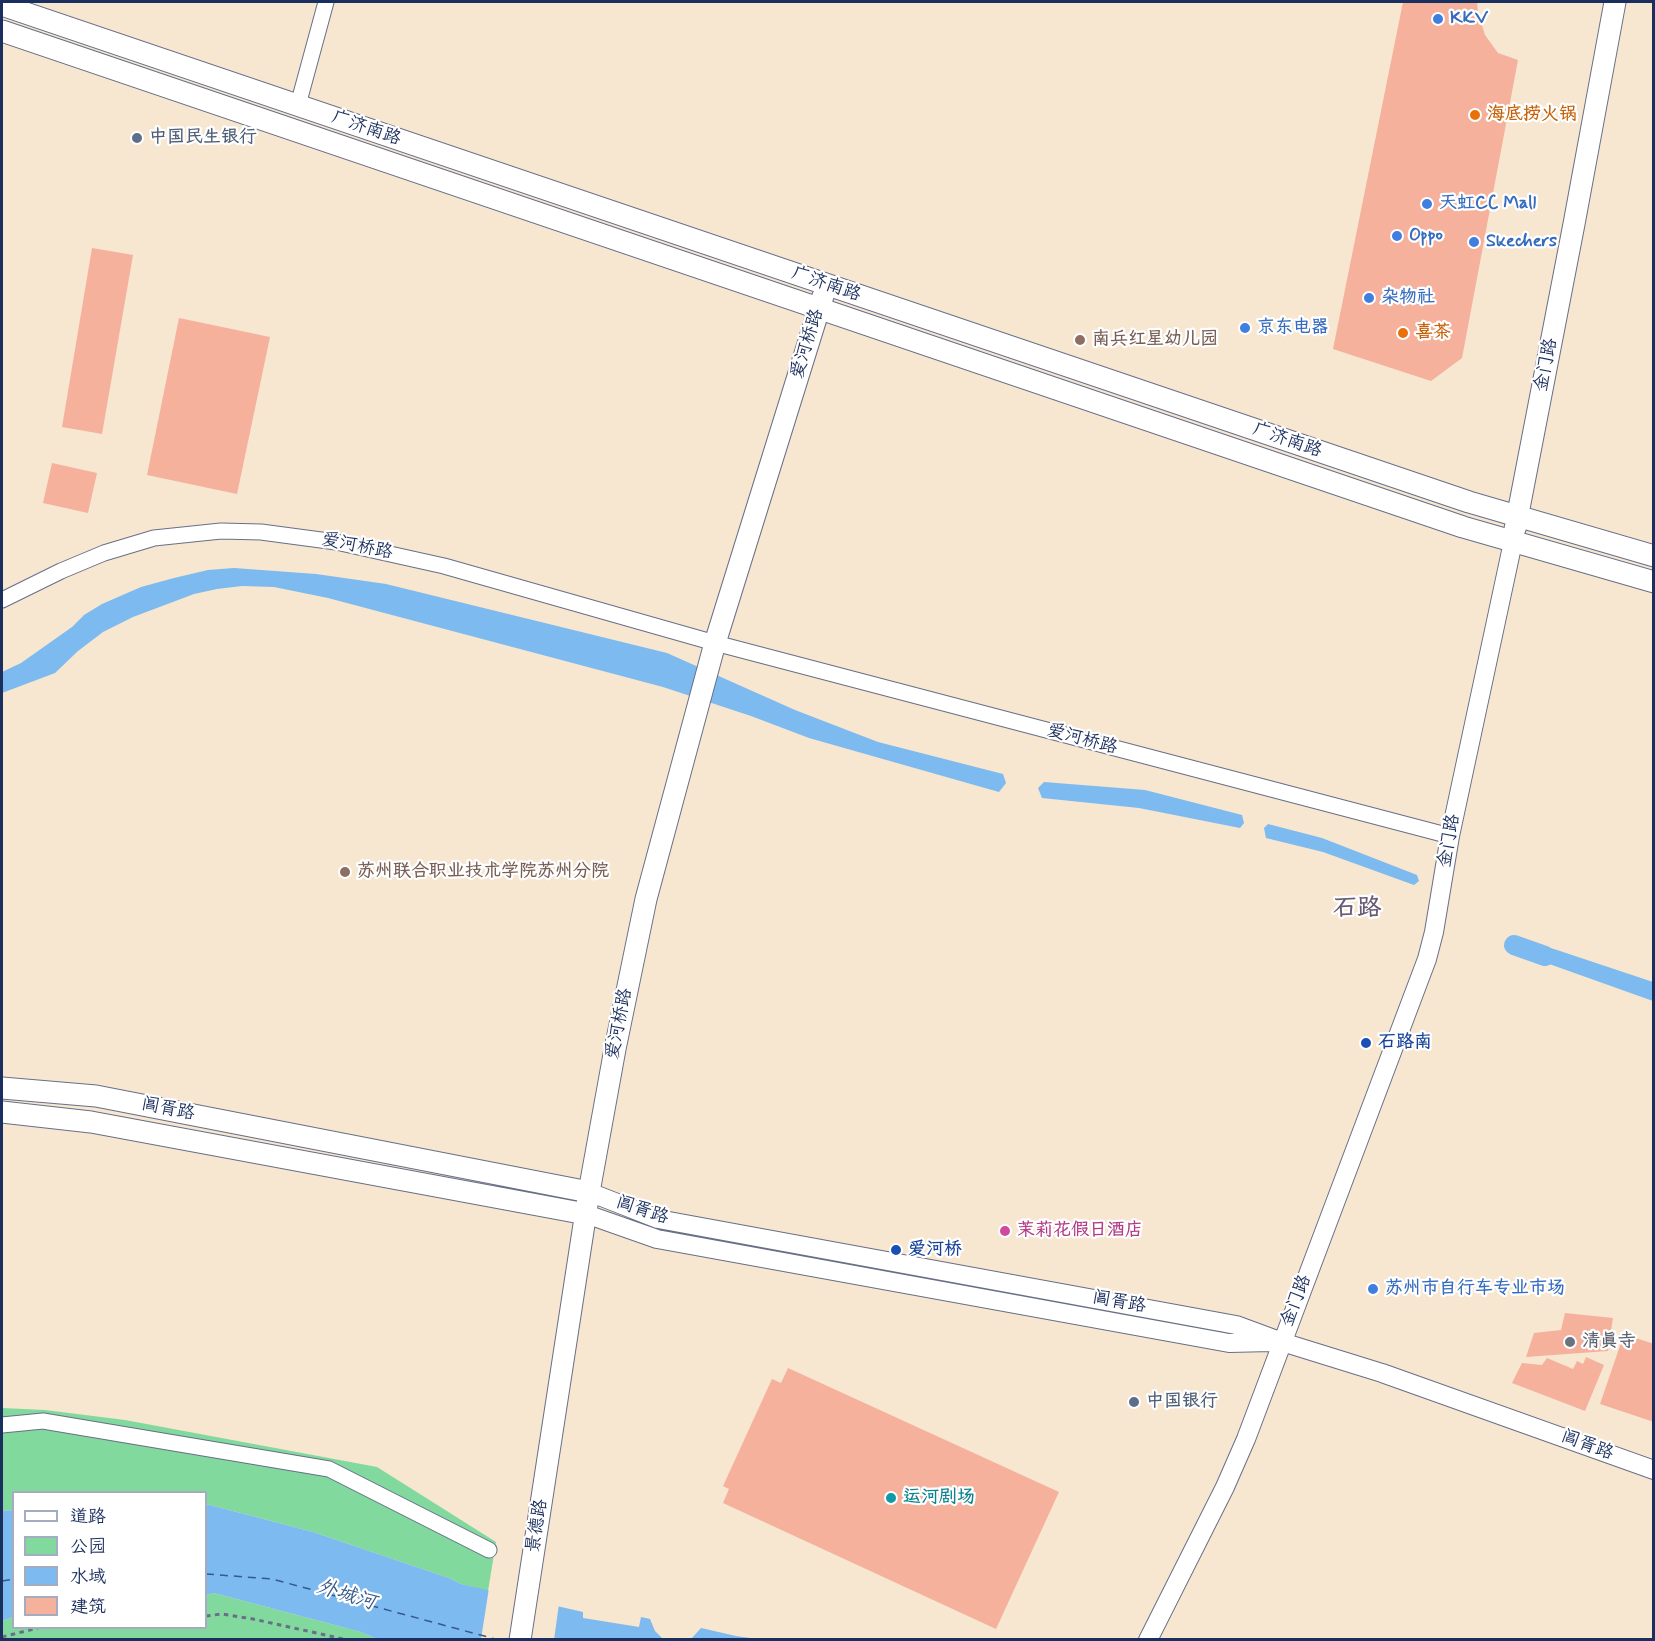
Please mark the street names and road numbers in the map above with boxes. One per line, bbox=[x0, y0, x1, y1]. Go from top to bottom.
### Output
street label: 广济南路 bbox=[328, 107, 404, 151]
street label: 广济南路 bbox=[788, 263, 864, 307]
street label: 爱河桥路 bbox=[787, 306, 829, 382]
street label: 金门路 bbox=[1531, 336, 1563, 394]
street label: 广济南路 bbox=[1249, 419, 1325, 463]
street label: 爱河桥路 bbox=[320, 530, 394, 564]
street label: 爱河桥路 bbox=[1044, 720, 1120, 760]
street label: 金门路 bbox=[1435, 813, 1465, 869]
street label: 爱河桥路 bbox=[603, 987, 637, 1061]
street label: 阊胥路 bbox=[139, 1094, 197, 1126]
street label: 阊胥路 bbox=[613, 1192, 671, 1230]
street label: 金门路 bbox=[1277, 1272, 1317, 1330]
street label: 阊胥路 bbox=[1091, 1288, 1147, 1318]
street label: 阊胥路 bbox=[1558, 1427, 1616, 1465]
street label: 景德路 bbox=[523, 1498, 553, 1554]

